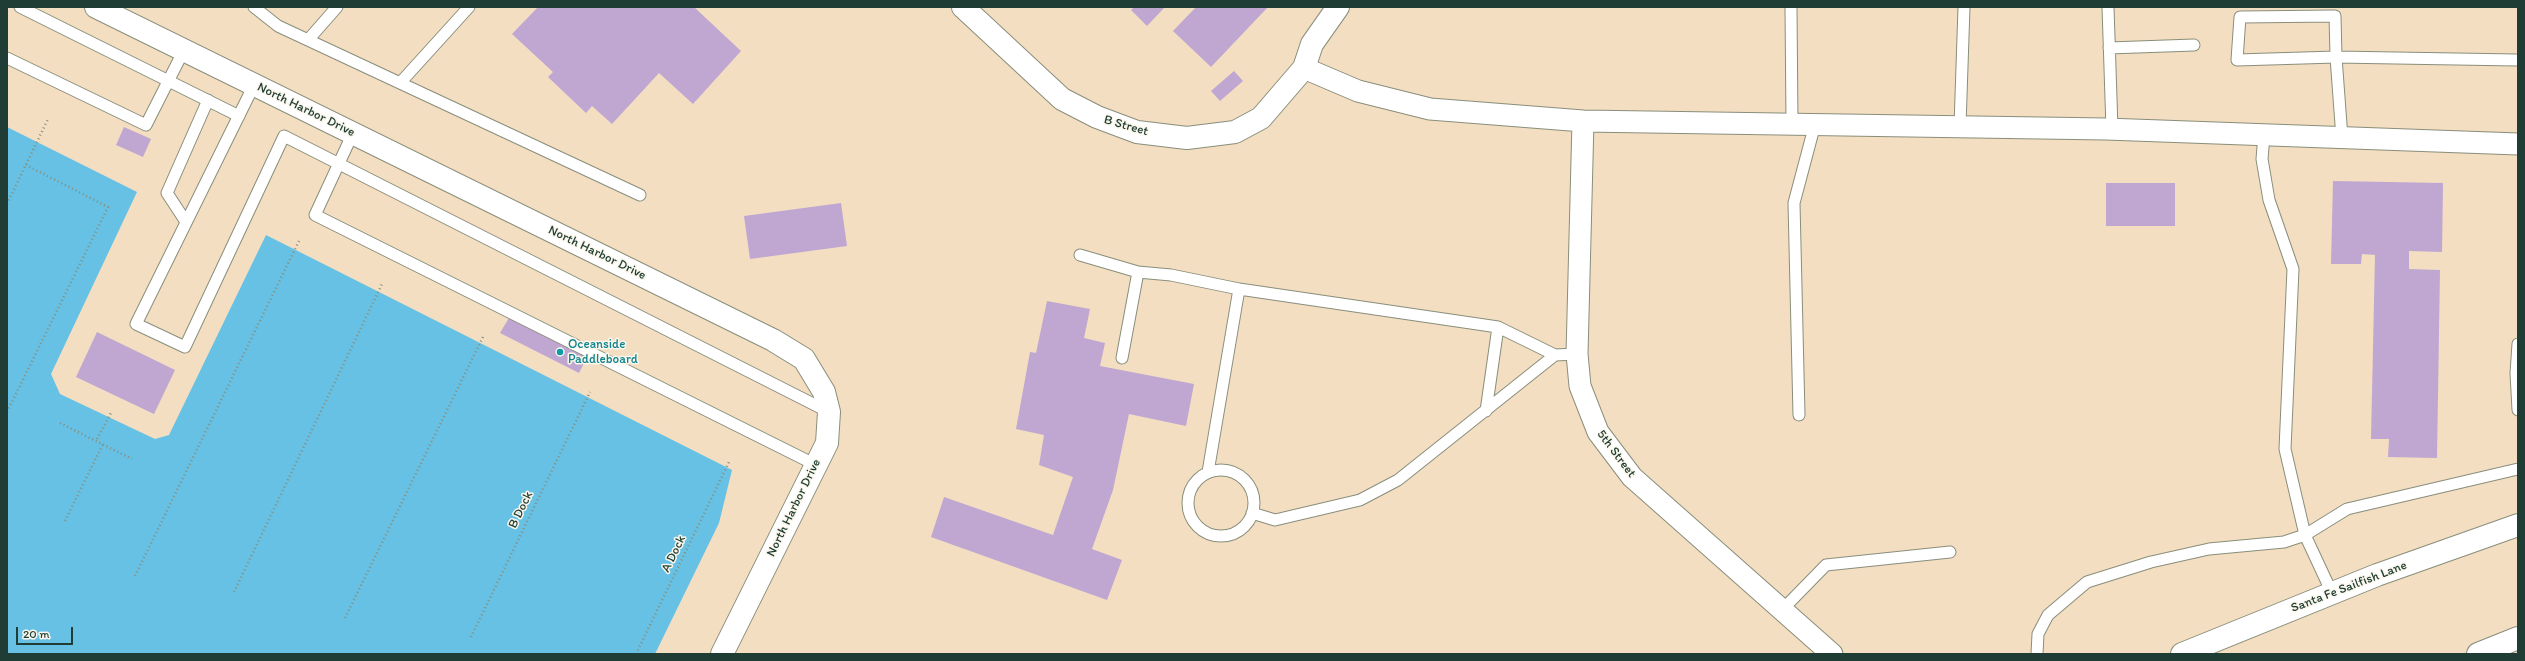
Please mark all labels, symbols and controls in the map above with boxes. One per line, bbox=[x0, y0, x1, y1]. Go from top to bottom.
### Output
street label: North Harbor Drive bbox=[255, 80, 357, 140]
street label: B Street bbox=[1102, 112, 1150, 140]
street label: North Harbor Drive bbox=[546, 223, 648, 283]
place label: Oceanside Paddleboard bbox=[568, 337, 638, 368]
marker: Oceanside Paddleboard bbox=[555, 347, 565, 357]
street label: 5th Street bbox=[1593, 427, 1639, 481]
street label: North Harbor Drive bbox=[764, 457, 824, 559]
street label: B Dock bbox=[505, 489, 537, 531]
street label: A Dock bbox=[658, 533, 690, 575]
street label: Santa Fe Sailfish Lane bbox=[2289, 558, 2409, 616]
scale bar bbox=[18, 619, 75, 645]
text: 20 m bbox=[23, 627, 50, 641]

